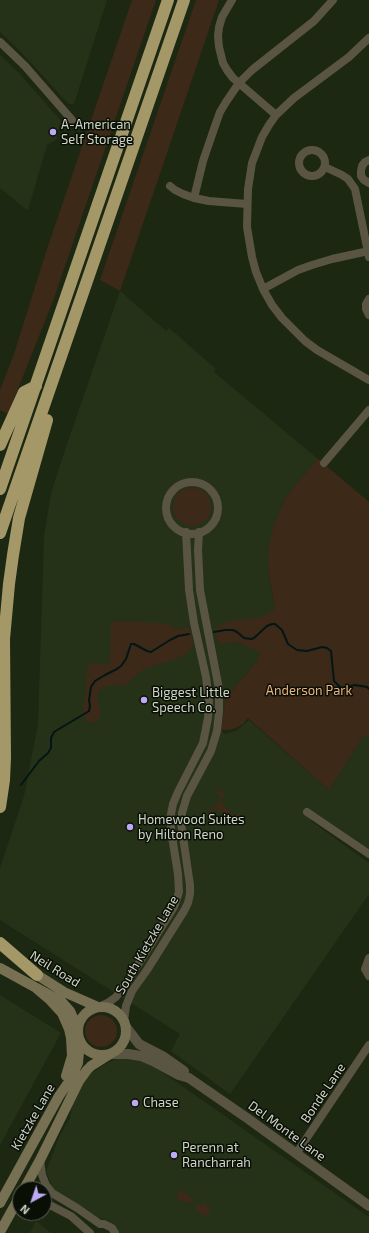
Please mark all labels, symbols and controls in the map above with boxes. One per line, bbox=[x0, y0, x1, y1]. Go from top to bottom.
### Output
place label: A-American Self Storage bbox=[61, 117, 133, 148]
marker: A-American Self Storage bbox=[48, 127, 58, 137]
park label: Anderson Park bbox=[266, 683, 352, 699]
place label: Biggest Little Speech Co. bbox=[152, 685, 230, 716]
marker: Biggest Little Speech Co. bbox=[139, 695, 149, 705]
place label: Homewood Suites by Hilton Reno bbox=[138, 812, 245, 843]
marker: Homewood Suites by Hilton Reno bbox=[125, 822, 135, 832]
street label: South Kietzke Lane bbox=[112, 893, 182, 997]
street label: Neil Road bbox=[27, 948, 83, 990]
street label: Bonde Lane bbox=[297, 1060, 349, 1126]
street label: Kietzke Lane bbox=[8, 1081, 58, 1153]
place label: Chase bbox=[143, 1095, 179, 1111]
marker: Chase bbox=[130, 1098, 140, 1108]
street label: Del Monte Lane bbox=[245, 1098, 329, 1164]
place label: Perenn at Rancharrah bbox=[182, 1140, 251, 1171]
marker: Perenn at Rancharrah bbox=[169, 1150, 179, 1160]
north arrow bbox=[12, 1181, 52, 1221]
text: N bbox=[17, 1202, 32, 1217]

